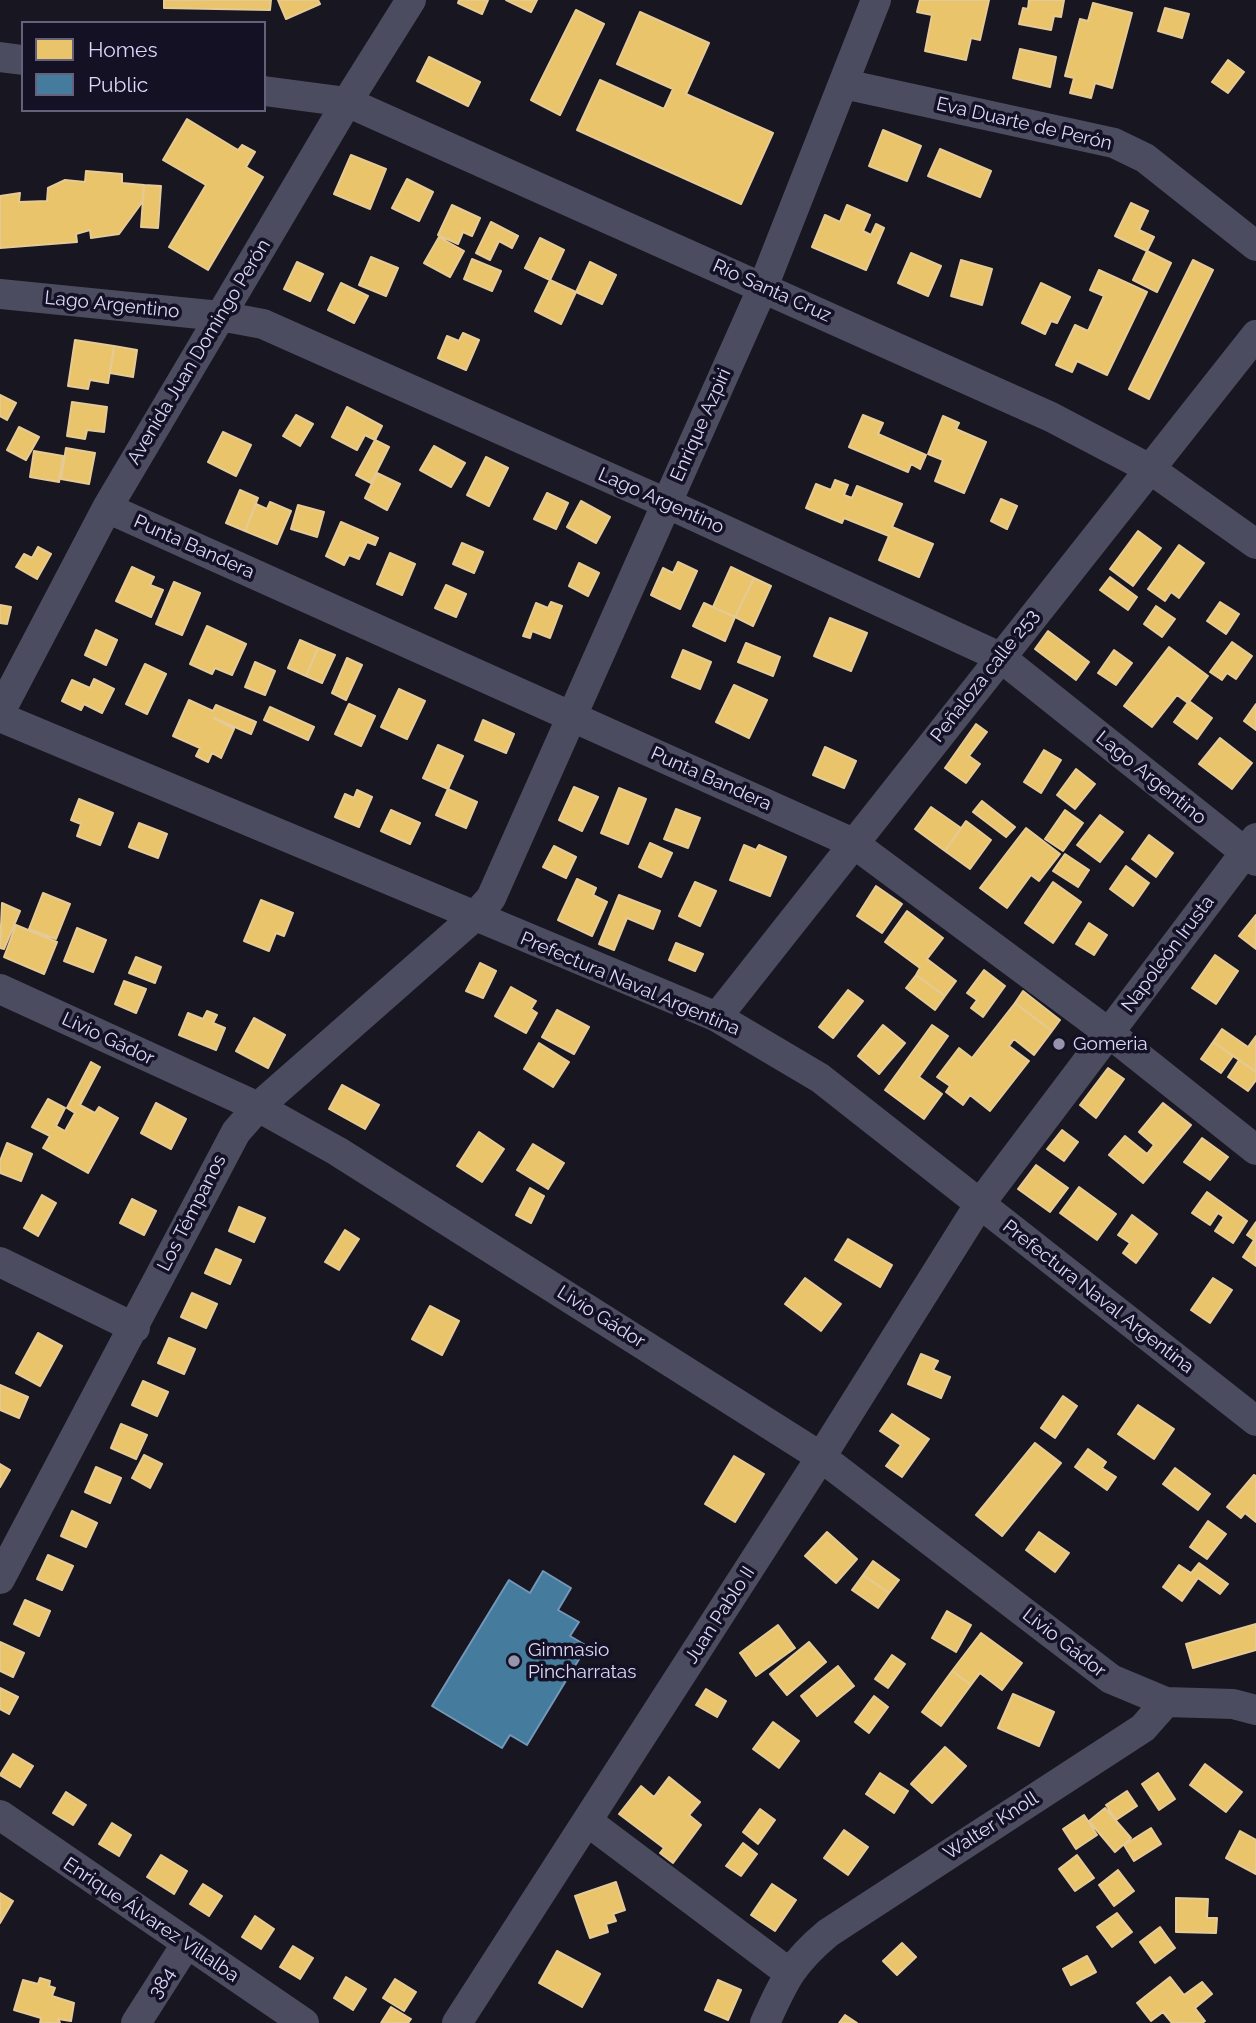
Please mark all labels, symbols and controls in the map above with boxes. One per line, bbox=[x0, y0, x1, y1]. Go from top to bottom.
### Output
legend bbox=[21, 21, 266, 112]
text: Homes bbox=[88, 37, 158, 62]
text: Public bbox=[88, 72, 148, 97]
street label: Eva Duarte de Perón bbox=[934, 93, 1114, 155]
street label: Avenida Juan Domingo Perón bbox=[123, 235, 275, 469]
street label: Río Santa Cruz bbox=[709, 255, 835, 327]
street label: Lago Argentino bbox=[44, 287, 180, 323]
street label: Enrique Azpiri bbox=[666, 365, 736, 485]
street label: Lago Argentino bbox=[595, 463, 727, 539]
street label: Punta Bandera bbox=[130, 510, 258, 584]
street label: Peñaloza calle 253 bbox=[926, 605, 1044, 747]
street label: Lago Argentino bbox=[1091, 727, 1211, 829]
street label: Punta Bandera bbox=[647, 742, 775, 816]
street label: Napoleón Irusta bbox=[1117, 891, 1219, 1017]
street label: Prefectura Naval Argentina bbox=[517, 927, 743, 1041]
street label: Livio Gádor bbox=[58, 1008, 158, 1070]
place label: Gomeria bbox=[1073, 1033, 1148, 1055]
marker: Gomeria bbox=[1051, 1036, 1067, 1052]
street label: Los Témpanos bbox=[153, 1151, 231, 1275]
street label: Prefectura Naval Argentina bbox=[998, 1215, 1198, 1379]
street label: Livio Gádor bbox=[553, 1281, 649, 1353]
street label: Juan Pablo II bbox=[680, 1562, 760, 1668]
street label: Livio Gádor bbox=[1018, 1603, 1110, 1683]
place label: Gimnasio Pincharratas bbox=[528, 1639, 636, 1683]
marker: Gimnasio Pincharratas bbox=[506, 1653, 522, 1669]
street label: Walter Knoll bbox=[939, 1787, 1043, 1865]
street label: Enrique Álvarez Villalba bbox=[59, 1853, 243, 1987]
street label: 384 bbox=[144, 1963, 180, 2003]

